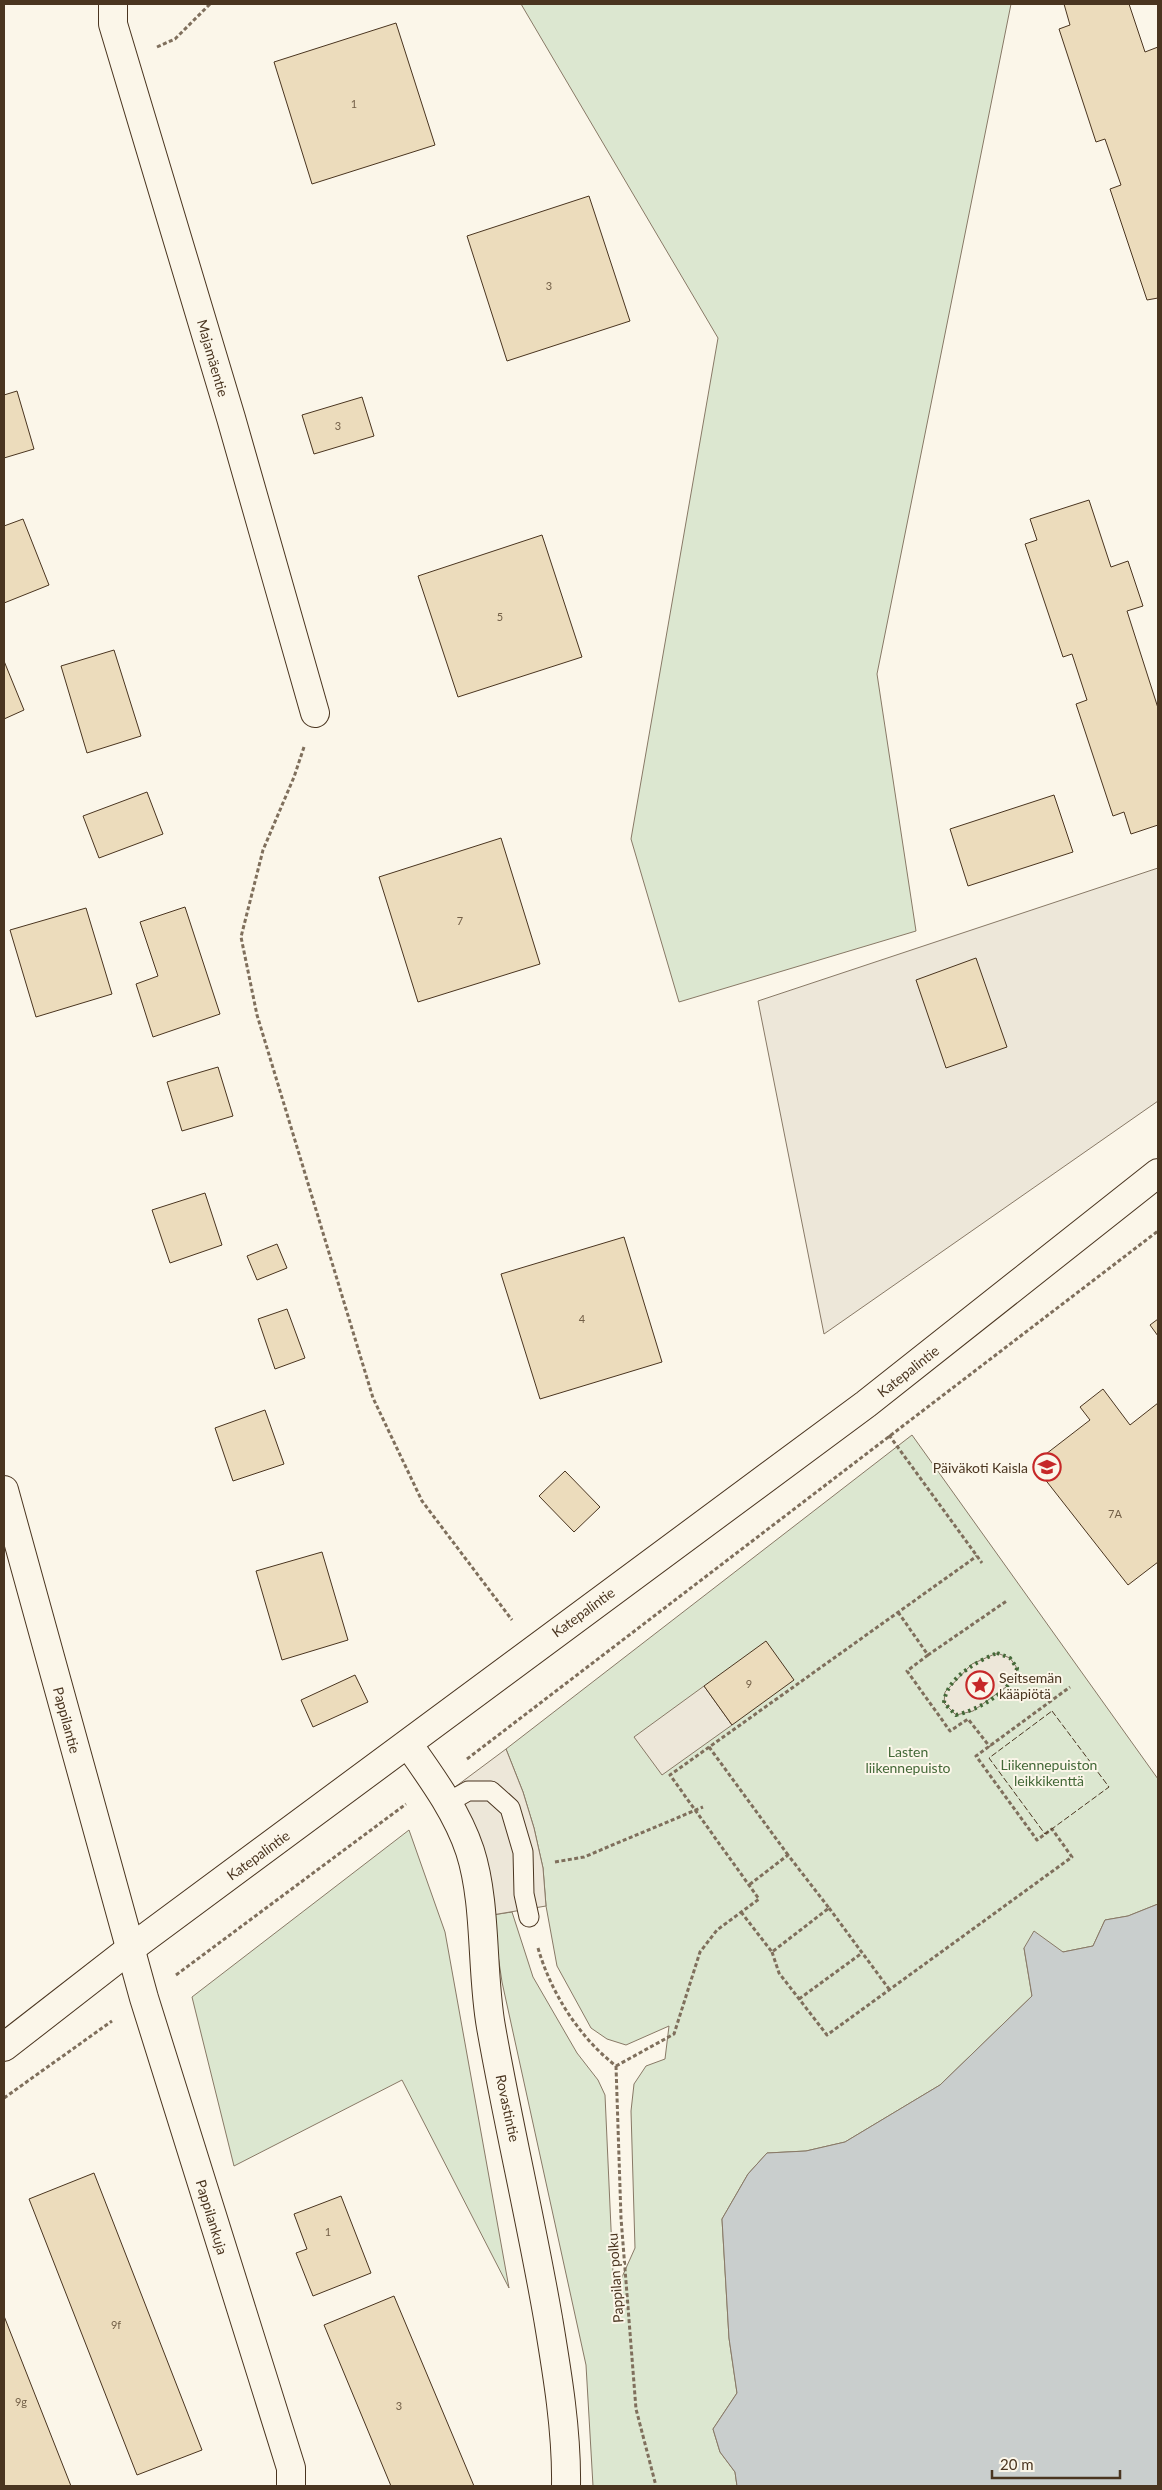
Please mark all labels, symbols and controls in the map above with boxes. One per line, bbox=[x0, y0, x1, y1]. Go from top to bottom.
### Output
house number: 1 bbox=[351, 97, 357, 110]
house number: 3 bbox=[546, 279, 552, 292]
street label: Majamäentie bbox=[194, 317, 232, 399]
house number: 3 bbox=[335, 419, 341, 432]
house number: 5 bbox=[497, 610, 503, 623]
house number: 7 bbox=[457, 914, 463, 927]
house number: 4 bbox=[579, 1312, 586, 1325]
street label: Katepalintie bbox=[874, 1342, 942, 1400]
school or university icon: Päiväkoti Kaisla bbox=[1032, 1452, 1062, 1482]
place label: Päiväkoti Kaisla bbox=[933, 1459, 1028, 1476]
house number: 7A bbox=[1108, 1507, 1122, 1520]
street label: Katepalintie bbox=[548, 1583, 618, 1641]
place label: Seitsemän kääpiötä bbox=[999, 1669, 1062, 1702]
place icon: Seitsemän kääpiötä bbox=[965, 1670, 995, 1700]
house number: 9 bbox=[746, 1677, 752, 1690]
street label: Pappilantie bbox=[50, 1685, 84, 1755]
park label: Lasten liikennepuisto bbox=[865, 1743, 951, 1776]
park label: Liikennepuiston leikkikenttä bbox=[1001, 1756, 1097, 1789]
street label: Katepalintie bbox=[223, 1826, 293, 1884]
street label: Rovastintie bbox=[493, 2073, 523, 2143]
street label: Pappilankuja bbox=[193, 2177, 231, 2257]
house number: 1 bbox=[325, 2225, 331, 2238]
street label: Pappilan polku bbox=[603, 2233, 627, 2323]
house number: 9f bbox=[111, 2318, 121, 2331]
house number: 9g bbox=[15, 2395, 27, 2408]
house number: 3 bbox=[396, 2399, 402, 2412]
scale bar bbox=[992, 2448, 1120, 2480]
text: 20 m bbox=[1000, 2455, 1034, 2473]

